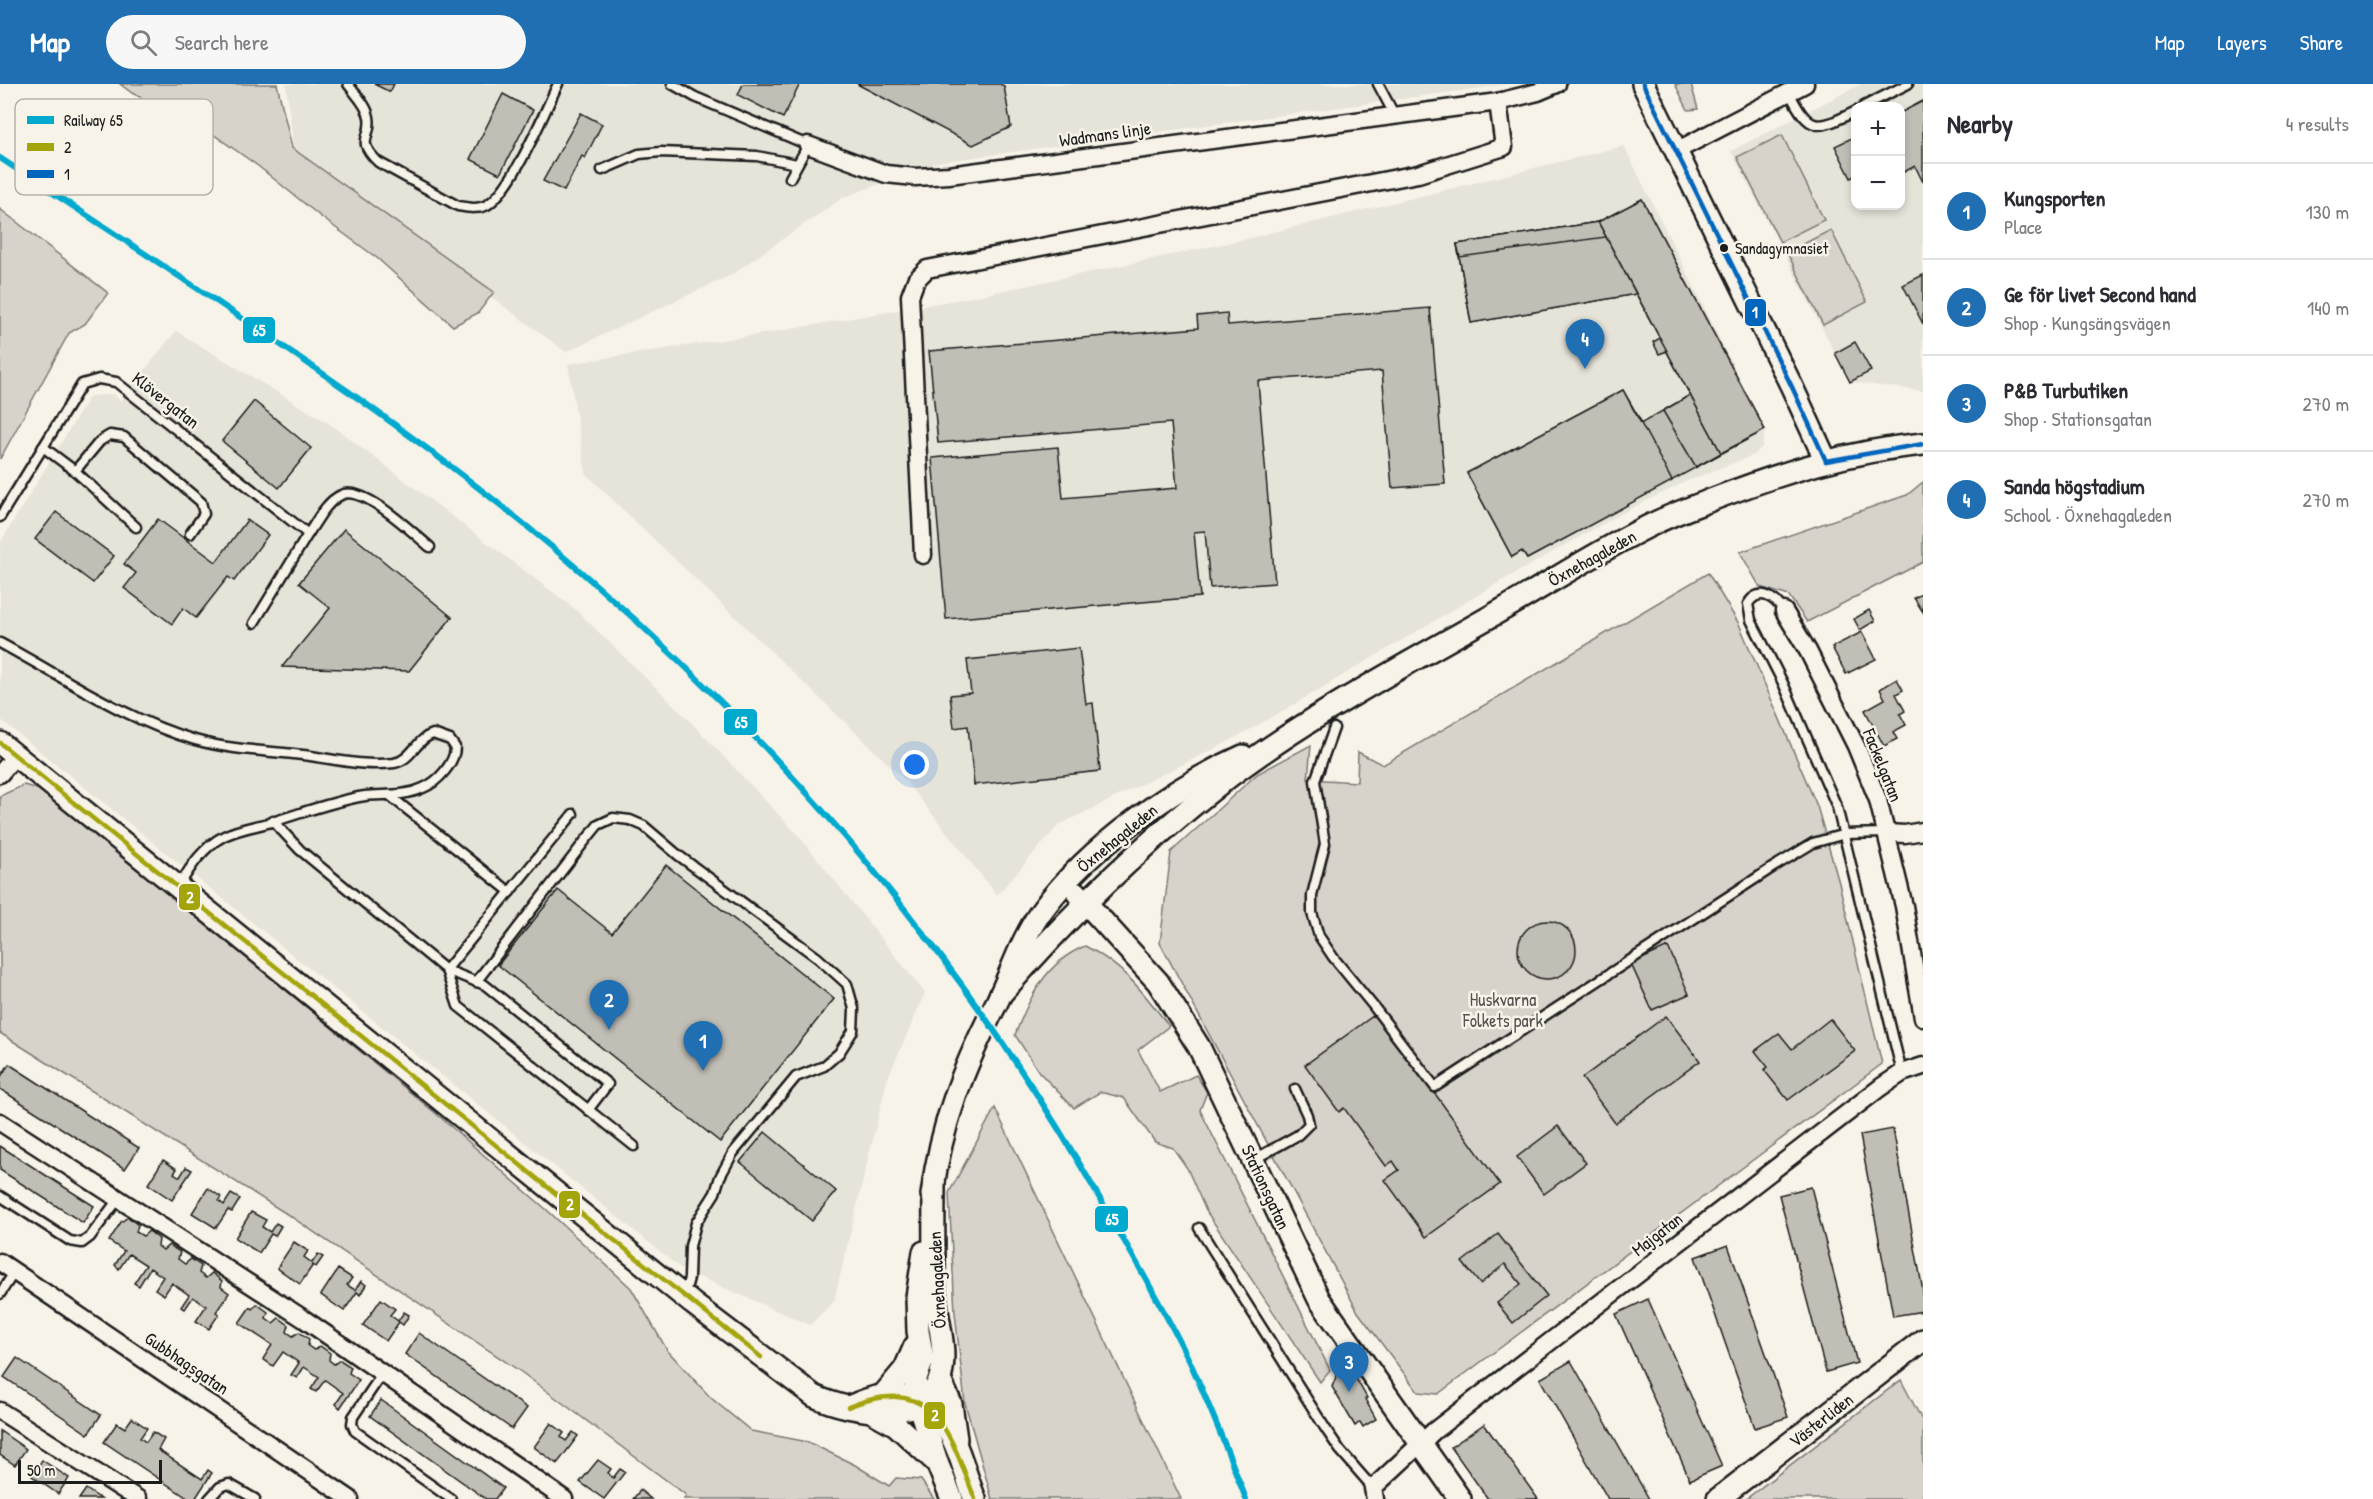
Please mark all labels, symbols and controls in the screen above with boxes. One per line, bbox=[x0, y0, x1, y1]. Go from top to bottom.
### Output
search box bbox=[106, 15, 526, 69]
text: Map bbox=[30, 23, 70, 61]
icon: search bbox=[127, 26, 160, 59]
text: Search here bbox=[175, 27, 269, 57]
text: Map bbox=[2155, 28, 2184, 57]
text: Layers bbox=[2217, 28, 2267, 57]
text: Share bbox=[2300, 28, 2343, 57]
legend bbox=[15, 99, 213, 195]
map controls bbox=[1851, 102, 1905, 210]
button: + bbox=[1851, 102, 1905, 156]
text: Nearby bbox=[1947, 106, 2013, 141]
text: Railway 65 bbox=[64, 109, 123, 131]
text: 4 results bbox=[2286, 110, 2349, 137]
street label: Wadmans linje bbox=[1058, 115, 1152, 153]
text: 2 bbox=[64, 136, 72, 158]
button: − bbox=[1851, 156, 1905, 210]
text: 1 bbox=[64, 163, 70, 185]
text: Kungsporten bbox=[2004, 183, 2106, 213]
text: 1 bbox=[1963, 198, 1970, 225]
text: 130 m bbox=[2306, 198, 2349, 225]
text: Place bbox=[2004, 213, 2043, 240]
place label: Sandagymnasiet bbox=[1735, 237, 1829, 259]
marker: Sandagymnasiet bbox=[1718, 242, 1730, 254]
text: Ge för livet Second hand bbox=[2004, 279, 2196, 309]
text: 2 bbox=[1962, 294, 1971, 321]
text: 140 m bbox=[2307, 294, 2349, 321]
line badge: 1 bbox=[1744, 298, 1767, 327]
text: 1 bbox=[1752, 301, 1758, 323]
text: Shop · Kungsängsvägen bbox=[2004, 309, 2171, 336]
line badge: 65 bbox=[242, 316, 276, 344]
text: 65 bbox=[252, 319, 266, 341]
pin: 4 bbox=[1566, 320, 1604, 369]
street label: Klövergatan bbox=[127, 366, 205, 434]
text: P&B Turbutiken bbox=[2004, 375, 2128, 405]
text: 3 bbox=[1962, 390, 1971, 417]
text: 270 m bbox=[2303, 390, 2349, 417]
text: Shop · Stationsgatan bbox=[2004, 405, 2152, 432]
text: Sanda högstadium bbox=[2004, 471, 2145, 501]
text: 4 bbox=[1963, 486, 1970, 513]
text: 270 m bbox=[2303, 486, 2349, 513]
text: School · Öxnehagaleden bbox=[2004, 501, 2172, 528]
street label: Öxnehagaleden bbox=[1543, 523, 1641, 593]
line badge: 65 bbox=[723, 708, 758, 736]
text: 65 bbox=[734, 711, 748, 733]
street label: Fackelgatan bbox=[1857, 724, 1909, 805]
your location bbox=[900, 750, 929, 779]
street label: Öxnehagaleden bbox=[1071, 798, 1163, 878]
line badge: 2 bbox=[178, 883, 201, 911]
text: 2 bbox=[186, 886, 194, 908]
pin: 2 bbox=[590, 980, 628, 1030]
park label: Huskvarna Folkets park bbox=[1462, 987, 1543, 1033]
pin: 1 bbox=[684, 1022, 722, 1071]
street label: Stationsgatan bbox=[1236, 1141, 1296, 1233]
line badge: 2 bbox=[558, 1190, 581, 1219]
text: 2 bbox=[566, 1193, 574, 1215]
line badge: 65 bbox=[1094, 1205, 1129, 1233]
street label: Majgatan bbox=[1626, 1206, 1688, 1262]
text: 65 bbox=[1105, 1208, 1119, 1230]
street label: Öxnehagaleden bbox=[922, 1231, 952, 1329]
street label: Gubbhagsgatan bbox=[140, 1326, 234, 1400]
pin: 3 bbox=[1330, 1342, 1368, 1392]
street label: Västerliden bbox=[1784, 1387, 1858, 1453]
line badge: 2 bbox=[923, 1401, 946, 1430]
text: 2 bbox=[931, 1404, 939, 1426]
scale bar bbox=[18, 1457, 162, 1484]
text: 50 m bbox=[27, 1459, 56, 1481]

